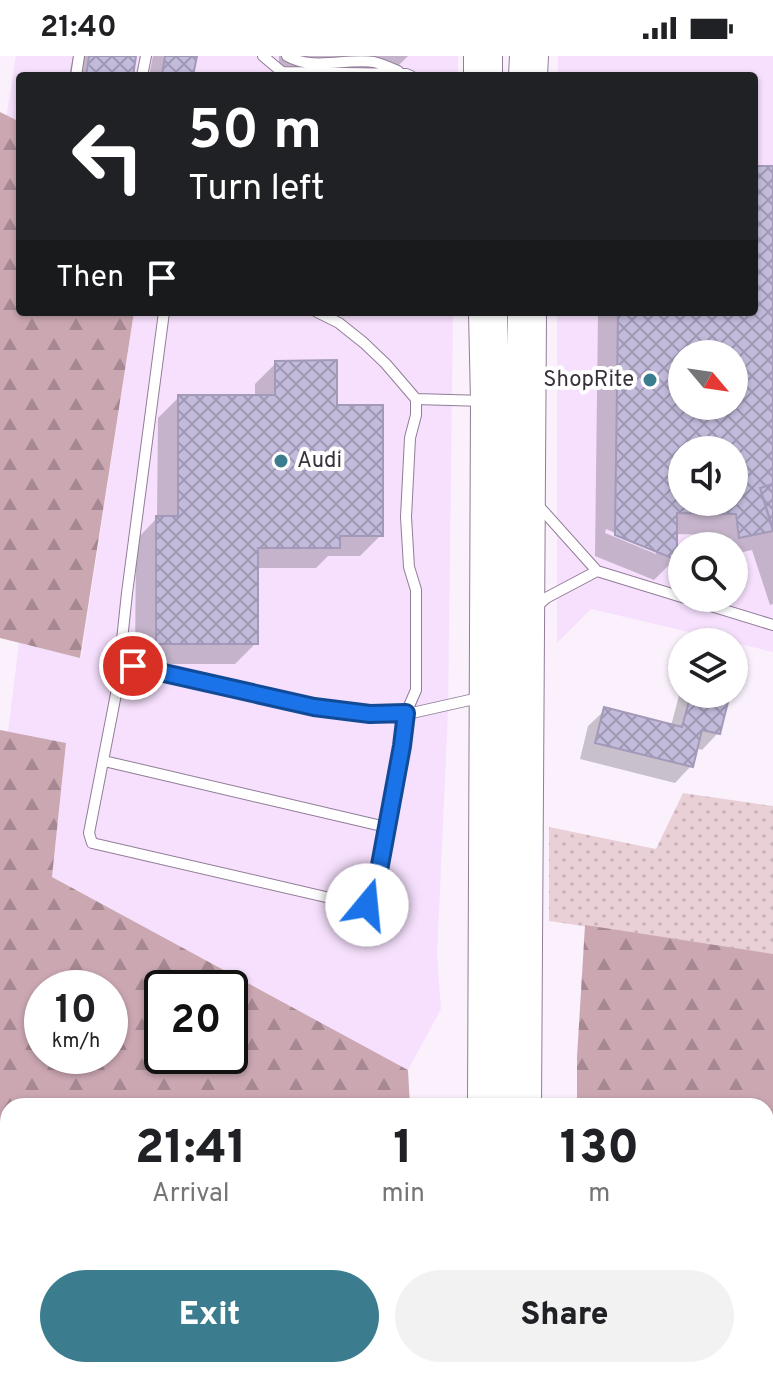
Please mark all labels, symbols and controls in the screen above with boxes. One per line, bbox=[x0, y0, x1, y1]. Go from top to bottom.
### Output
text: 21:40 bbox=[40, 10, 117, 47]
text: 50 m bbox=[188, 98, 322, 168]
icon: left bbox=[56, 104, 160, 208]
text: Turn left bbox=[188, 167, 325, 213]
icon: arrive bbox=[140, 256, 184, 300]
text: Then bbox=[56, 260, 124, 297]
north arrow bbox=[668, 340, 748, 420]
map controls bbox=[668, 340, 748, 708]
place label: ShopRite bbox=[543, 367, 634, 394]
marker: ShopRite bbox=[641, 371, 659, 389]
button: sound bbox=[668, 436, 748, 516]
place label: Audi bbox=[297, 448, 342, 475]
marker: Audi bbox=[272, 452, 290, 470]
button: search bbox=[668, 532, 748, 612]
button: layers bbox=[668, 628, 748, 708]
pin bbox=[99, 632, 167, 700]
icon: arrive bbox=[111, 644, 155, 688]
position arrow bbox=[325, 863, 409, 947]
speed limit sign: 20 bbox=[144, 970, 248, 1074]
text: 10 bbox=[55, 987, 97, 1037]
text: km/h bbox=[52, 1029, 100, 1055]
text: 21:41 bbox=[135, 1120, 247, 1180]
text: 1 bbox=[393, 1120, 413, 1180]
text: 130 bbox=[560, 1120, 639, 1180]
text: Arrival bbox=[152, 1178, 230, 1211]
text: min bbox=[382, 1178, 425, 1211]
text: m bbox=[588, 1178, 610, 1211]
button: Exit bbox=[40, 1270, 379, 1362]
button: Share bbox=[395, 1270, 734, 1362]

